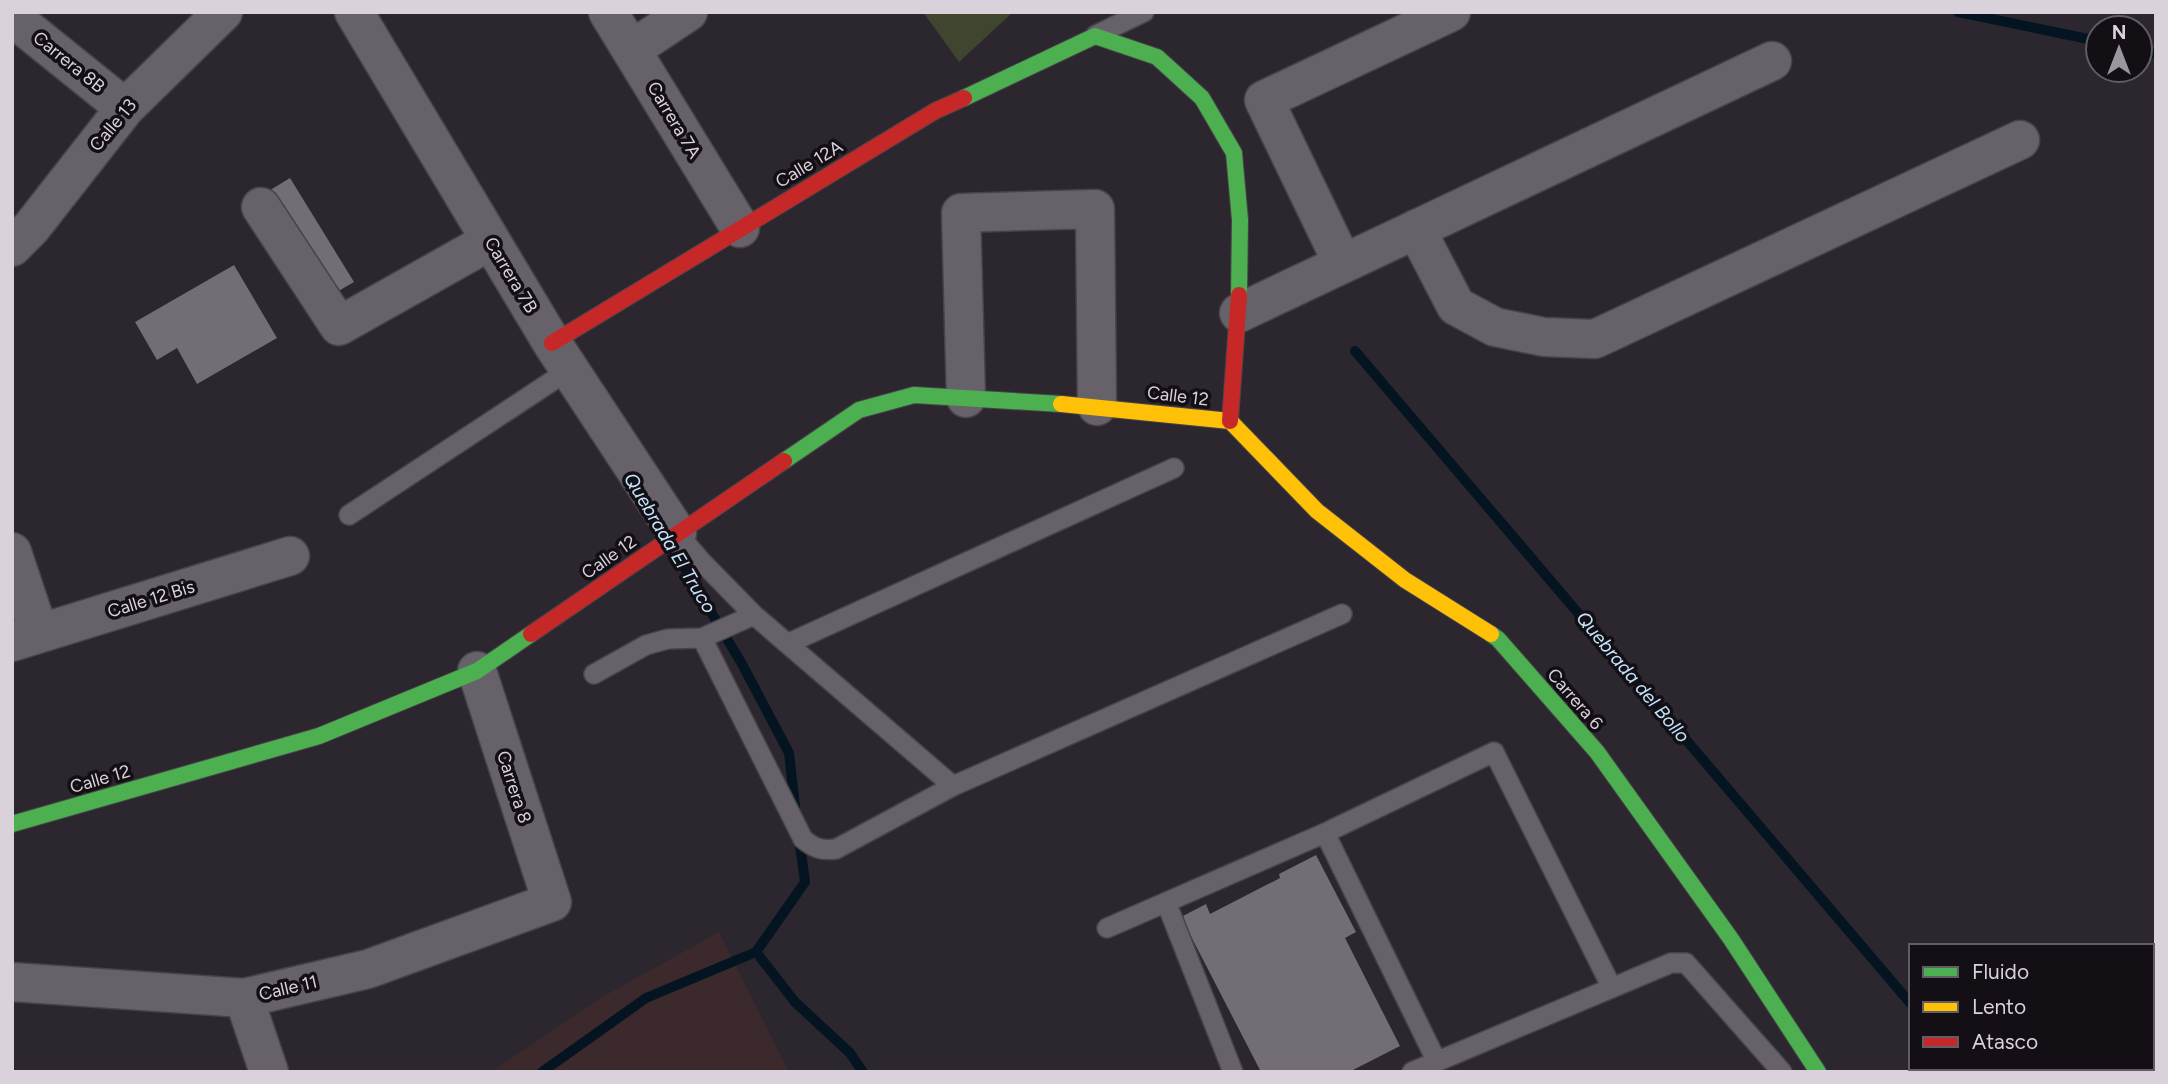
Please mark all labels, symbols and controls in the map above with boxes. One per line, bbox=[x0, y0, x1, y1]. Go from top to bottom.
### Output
north arrow bbox=[2084, 14, 2154, 84]
text: N bbox=[2112, 21, 2126, 44]
street label: Carrera 8B bbox=[29, 26, 109, 98]
street label: Carrera 7A bbox=[642, 78, 706, 162]
street label: Calle 13 bbox=[85, 94, 141, 156]
street label: Calle 12A bbox=[772, 136, 846, 192]
street label: Carrera 7B bbox=[480, 233, 542, 317]
street label: Calle 12 bbox=[1146, 381, 1210, 411]
water label: Quebrada El Truco bbox=[619, 469, 721, 617]
street label: Calle 12 bbox=[577, 530, 641, 584]
street label: Calle 12 Bis bbox=[105, 575, 197, 623]
water label: Quebrada del Bollo bbox=[1571, 607, 1695, 747]
street label: Carrera 6 bbox=[1542, 664, 1608, 734]
street label: Carrera 8 bbox=[492, 748, 536, 826]
street label: Calle 12 bbox=[67, 760, 133, 798]
legend bbox=[1909, 944, 2154, 1070]
text: Fluido bbox=[1972, 959, 2029, 984]
street label: Calle 11 bbox=[257, 971, 319, 1005]
text: Lento bbox=[1972, 994, 2026, 1019]
text: Atasco bbox=[1972, 1029, 2038, 1054]

